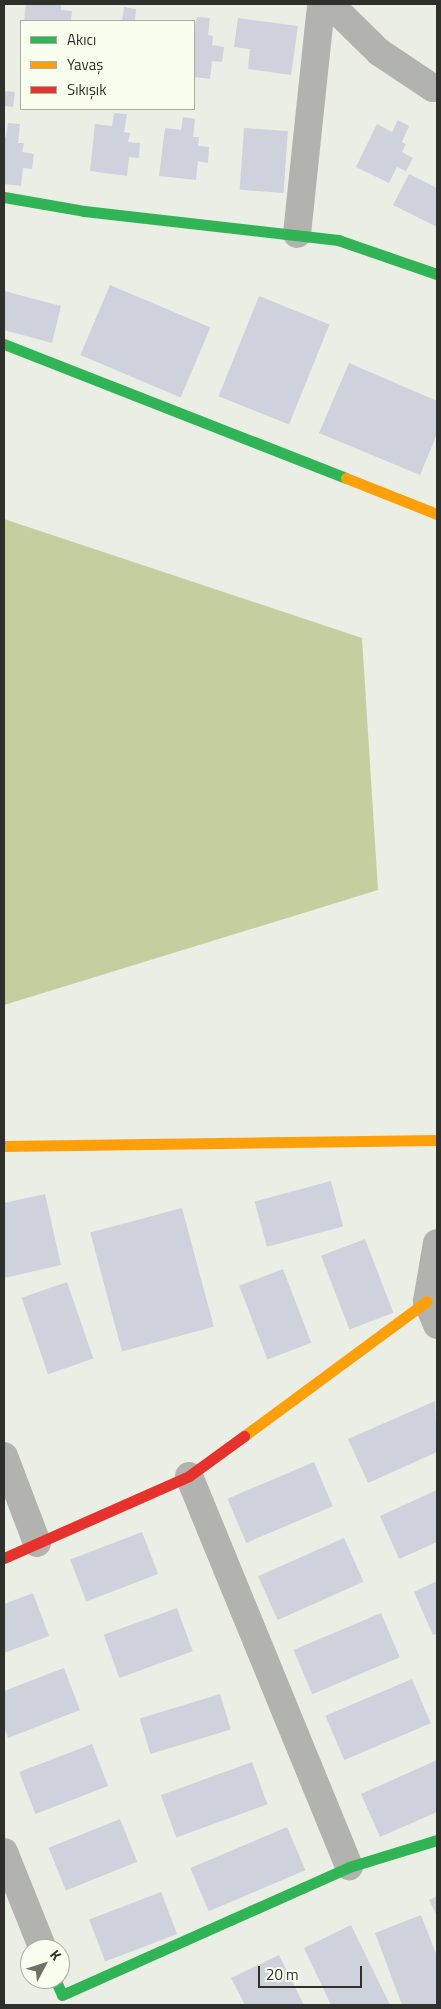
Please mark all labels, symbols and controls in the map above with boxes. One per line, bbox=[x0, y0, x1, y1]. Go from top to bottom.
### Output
legend bbox=[20, 20, 195, 110]
text: Akıcı bbox=[67, 28, 96, 51]
text: Yavaş bbox=[67, 53, 103, 76]
text: Sıkışık bbox=[67, 78, 106, 101]
north arrow bbox=[20, 1939, 70, 1989]
text: K bbox=[45, 1945, 67, 1965]
scale bar bbox=[261, 1956, 365, 1988]
text: 20 m bbox=[266, 1963, 299, 1986]

